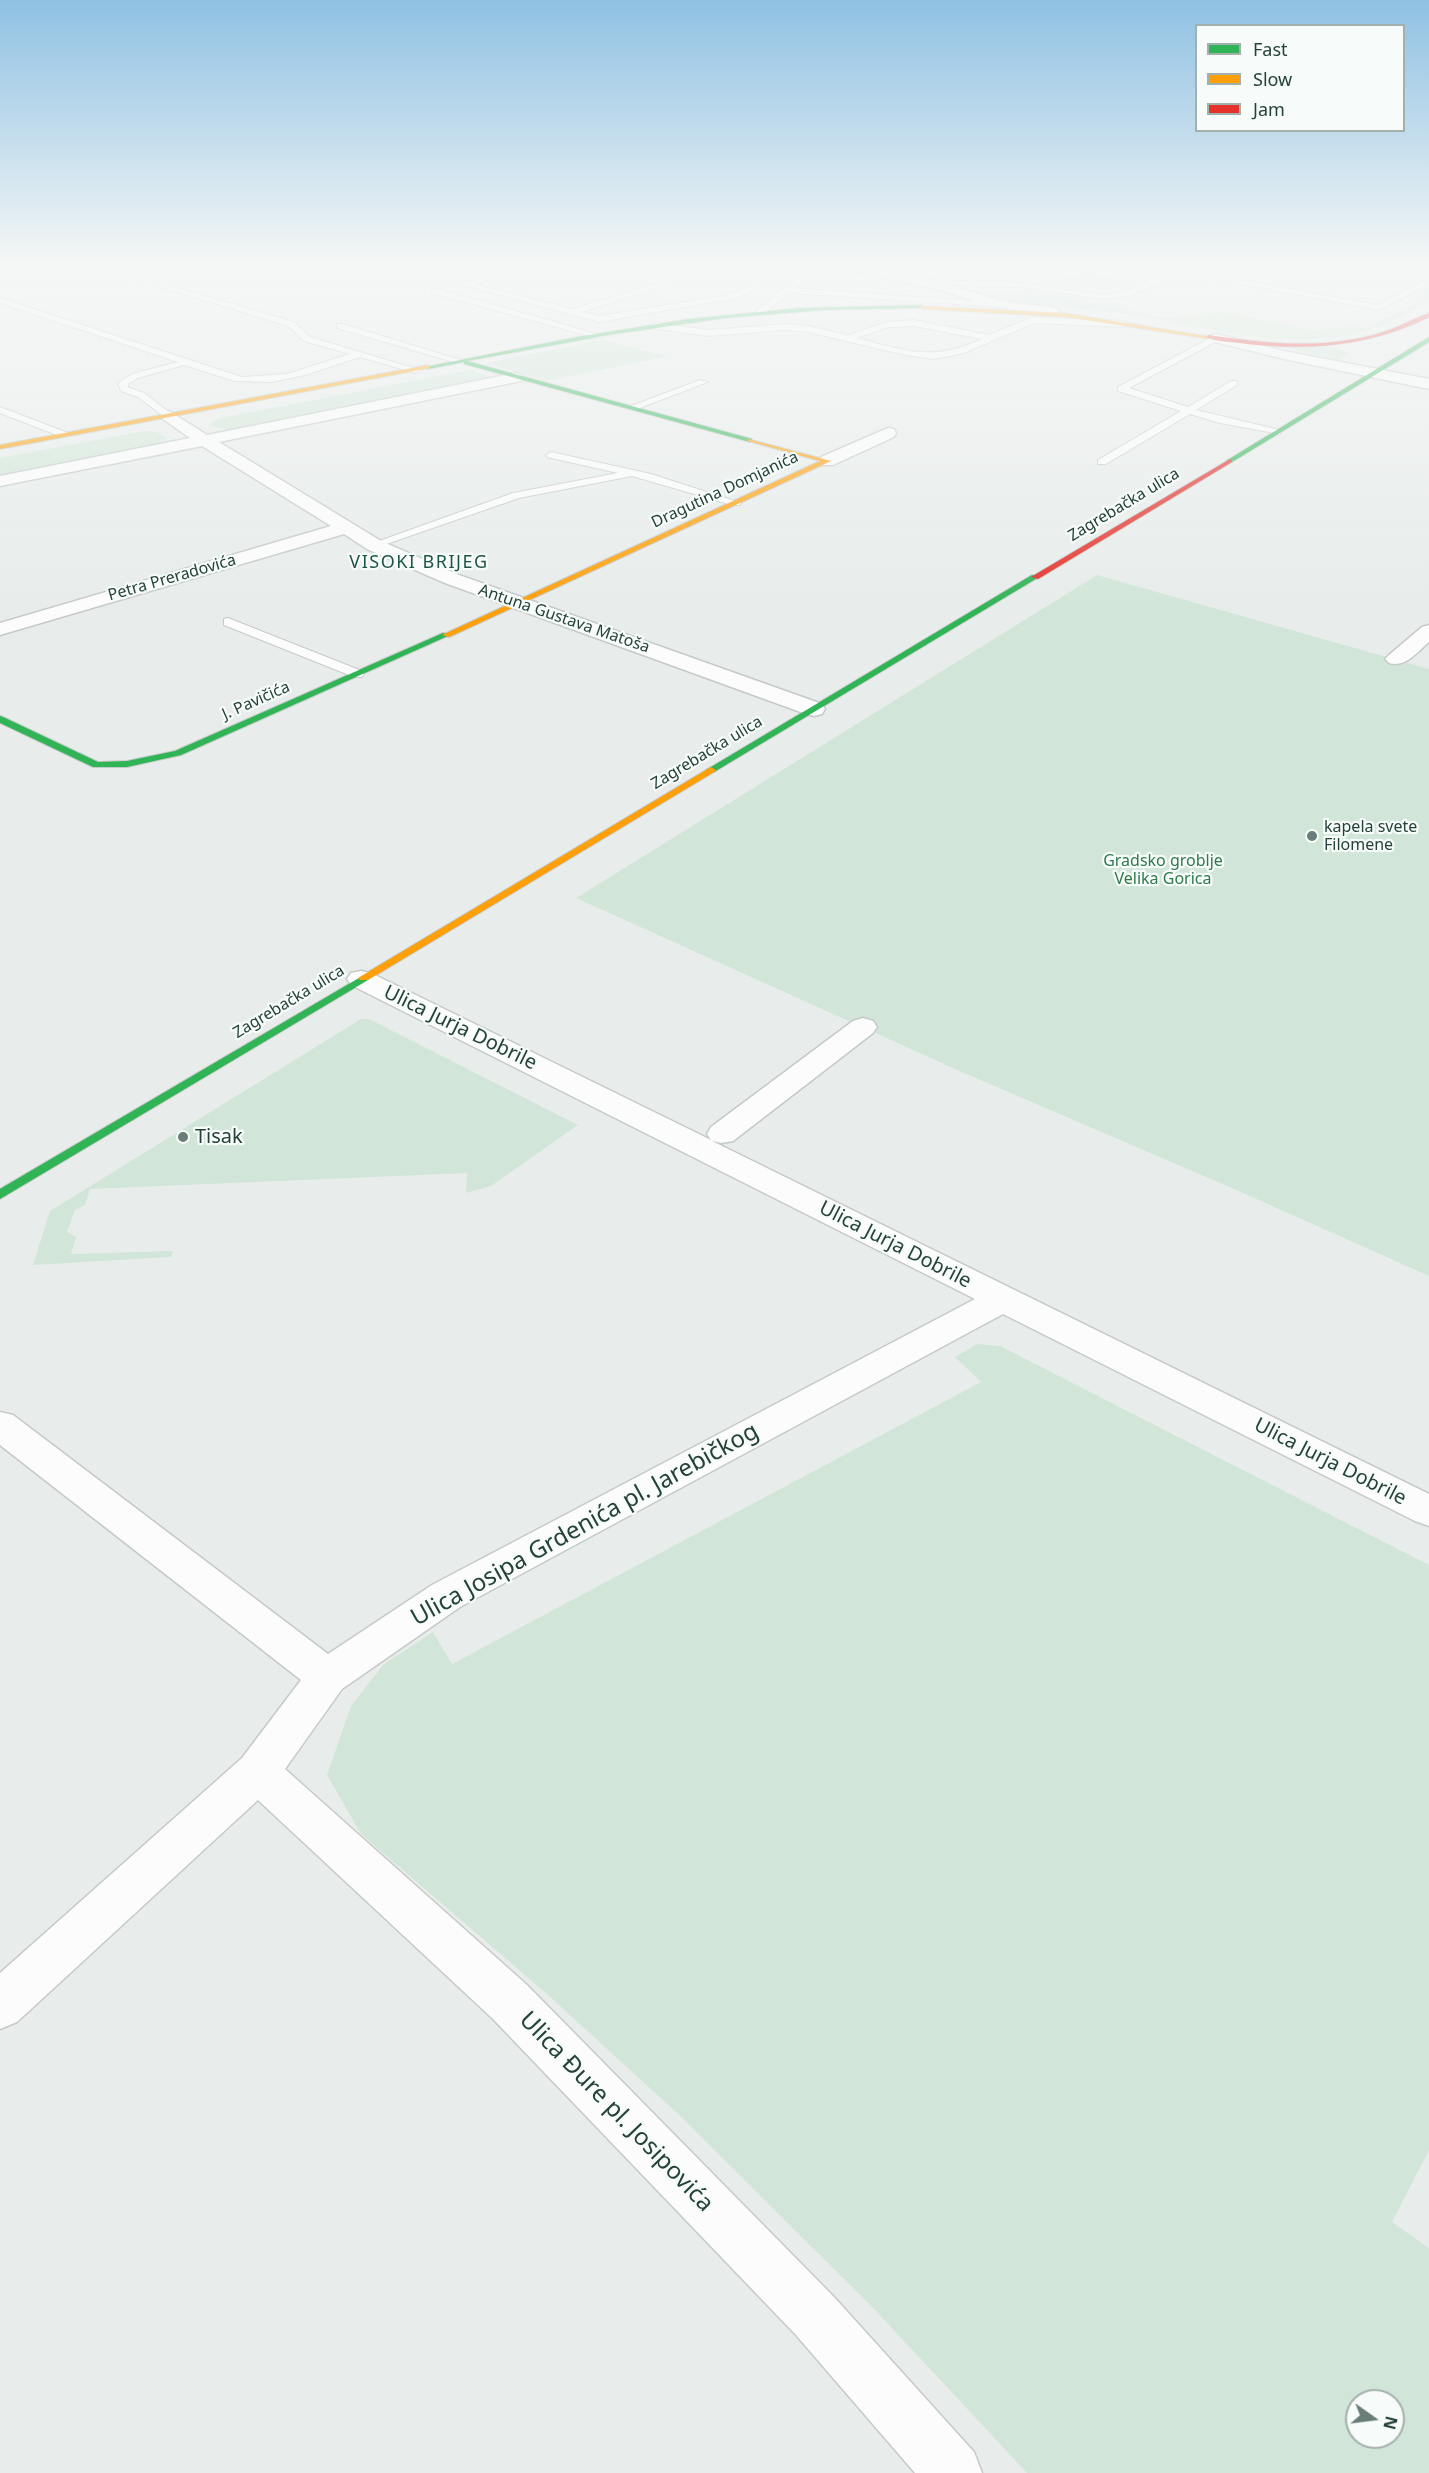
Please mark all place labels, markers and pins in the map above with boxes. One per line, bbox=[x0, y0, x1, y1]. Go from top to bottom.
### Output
place label: kapela svete Filomene bbox=[1324, 817, 1417, 855]
marker: kapela svete Filomene bbox=[1305, 829, 1319, 843]
place label: Tisak bbox=[195, 1125, 243, 1149]
marker: Tisak bbox=[176, 1130, 190, 1144]

